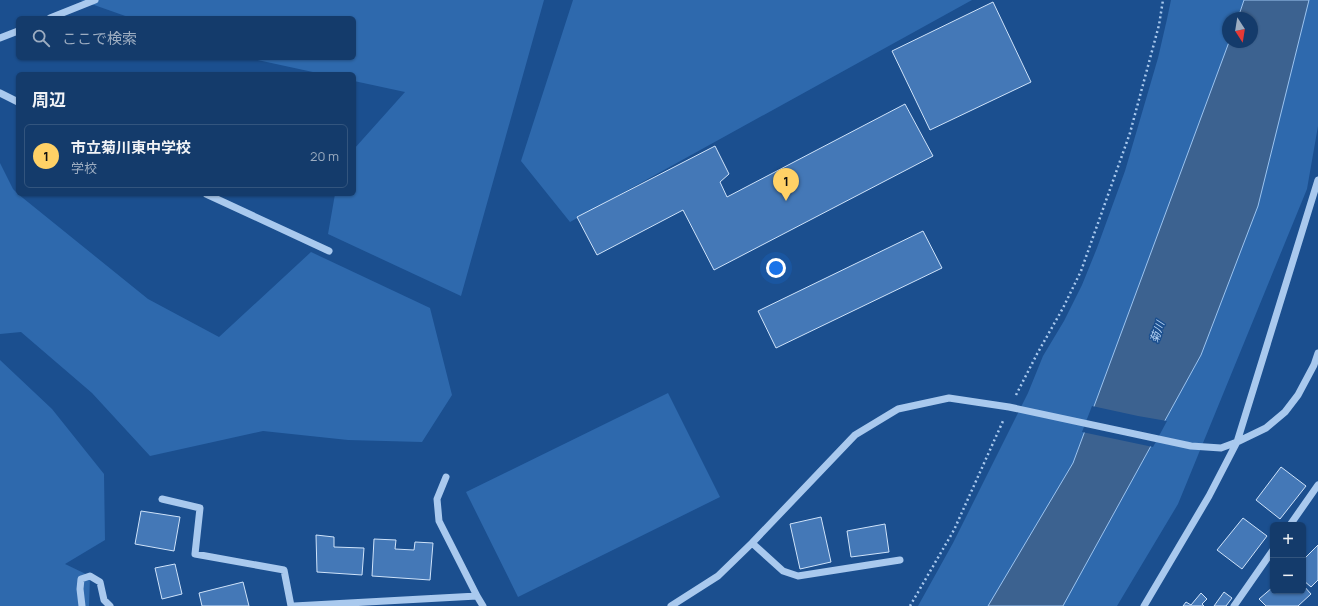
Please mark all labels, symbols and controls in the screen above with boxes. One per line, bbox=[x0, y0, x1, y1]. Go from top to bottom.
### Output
north arrow bbox=[1222, 12, 1258, 48]
search box bbox=[16, 16, 356, 60]
icon: search bbox=[30, 27, 52, 49]
text: ここで検索 bbox=[62, 28, 137, 49]
text: 周辺 bbox=[32, 88, 66, 111]
text: 市立菊川東中学校 bbox=[71, 137, 191, 158]
text: 1 bbox=[43, 147, 49, 165]
text: 20 m bbox=[310, 147, 339, 165]
text: 学校 bbox=[71, 159, 97, 177]
pin: 1 bbox=[773, 168, 799, 201]
your location bbox=[766, 258, 786, 278]
water label: 菊川 bbox=[1146, 318, 1168, 345]
map controls bbox=[1270, 522, 1306, 594]
button: + bbox=[1270, 522, 1306, 558]
button: − bbox=[1270, 558, 1306, 594]

